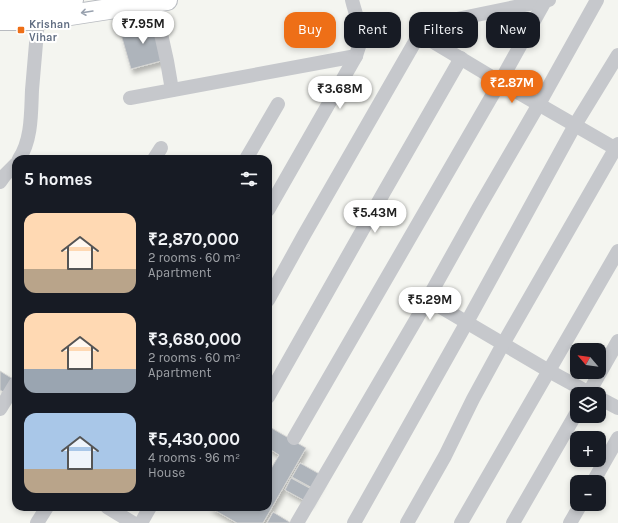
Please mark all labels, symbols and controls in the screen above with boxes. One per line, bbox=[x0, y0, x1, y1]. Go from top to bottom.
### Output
one-way arrow bbox=[81, 8, 94, 16]
pin: ₹7.95M bbox=[110, 11, 176, 45]
chip: Buy bbox=[284, 12, 336, 48]
chip: Rent bbox=[344, 12, 401, 48]
chip: Filters bbox=[409, 12, 478, 48]
chip: New bbox=[486, 12, 540, 48]
text: ₹7.95M bbox=[121, 16, 165, 31]
place label: Krishan Vihar bbox=[29, 18, 70, 44]
marker: Krishan Vihar bbox=[16, 25, 26, 35]
pin: ₹2.87M bbox=[479, 70, 545, 104]
text: ₹2.87M bbox=[490, 75, 534, 90]
pin: ₹3.68M bbox=[307, 76, 373, 110]
text: ₹3.68M bbox=[317, 81, 363, 96]
icon: filters bbox=[238, 168, 260, 190]
text: 5 homes bbox=[24, 169, 93, 189]
pin: ₹5.43M bbox=[342, 200, 408, 234]
text: ₹5.43M bbox=[353, 205, 398, 220]
icon: home bbox=[56, 229, 104, 277]
text: ₹2,870,000 bbox=[148, 229, 239, 249]
text: 2 rooms · 60 m² bbox=[148, 250, 241, 265]
text: Apartment bbox=[148, 265, 211, 280]
pin: ₹5.29M bbox=[397, 287, 463, 321]
text: ₹5.29M bbox=[408, 292, 452, 307]
icon: home bbox=[56, 329, 104, 377]
text: ₹3,680,000 bbox=[148, 329, 241, 349]
north arrow bbox=[570, 343, 606, 379]
map controls bbox=[570, 343, 606, 511]
text: 2 rooms · 60 m² bbox=[148, 350, 241, 365]
text: Apartment bbox=[148, 365, 211, 380]
button: layers bbox=[570, 387, 606, 423]
icon: home bbox=[56, 429, 104, 477]
text: ₹5,430,000 bbox=[148, 429, 240, 449]
button: + bbox=[570, 431, 606, 467]
text: 4 rooms · 96 m² bbox=[148, 450, 240, 465]
text: House bbox=[148, 465, 185, 480]
button: − bbox=[570, 475, 606, 511]

